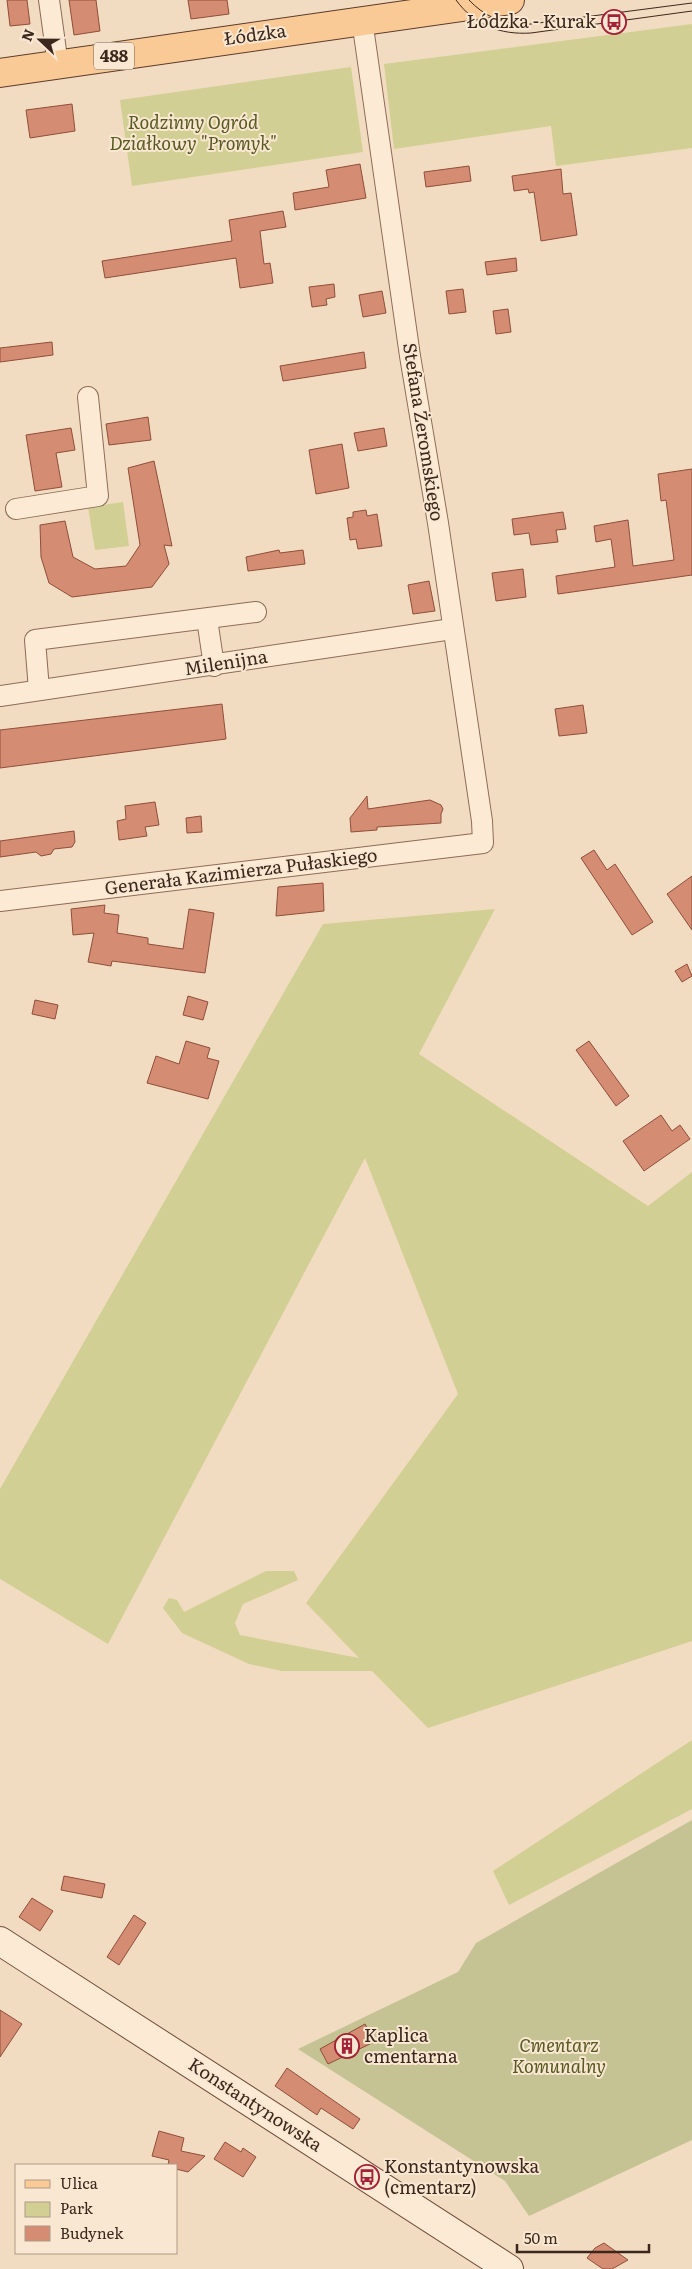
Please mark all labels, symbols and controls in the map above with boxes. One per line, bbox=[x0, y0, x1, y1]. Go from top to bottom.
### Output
place label: Łódzka - Kurak bbox=[467, 7, 597, 34]
bus stop icon: Łódzka - Kurak bbox=[601, 9, 627, 35]
north arrow bbox=[15, 15, 65, 65]
street label: Łódzka bbox=[222, 16, 288, 51]
text: N bbox=[16, 25, 39, 44]
road number: 488 bbox=[94, 42, 134, 70]
park label: Rodzinny Ogród Działkowy "Promyk" bbox=[109, 108, 277, 156]
street label: Stefana Żeromskiego bbox=[397, 341, 452, 523]
street label: Milenijna bbox=[182, 642, 270, 681]
street label: Generała Kazimierza Pułaskiego bbox=[103, 840, 379, 901]
place label: Kaplica cmentarna bbox=[364, 2021, 458, 2069]
park label: Cmentarz Komunalny bbox=[512, 2031, 606, 2079]
building icon: Kaplica cmentarna bbox=[334, 2033, 360, 2059]
street label: Konstantynowska bbox=[183, 2050, 328, 2157]
place label: Konstantynowska (cmentarz) bbox=[384, 2152, 539, 2200]
legend bbox=[15, 2164, 178, 2254]
bus stop icon: Konstantynowska (cmentarz) bbox=[354, 2164, 380, 2190]
text: Ulica bbox=[60, 2171, 99, 2194]
text: Park bbox=[60, 2196, 94, 2219]
text: Budynek bbox=[60, 2221, 124, 2244]
scale bar bbox=[517, 2222, 650, 2254]
text: 50 m bbox=[524, 2226, 558, 2249]

